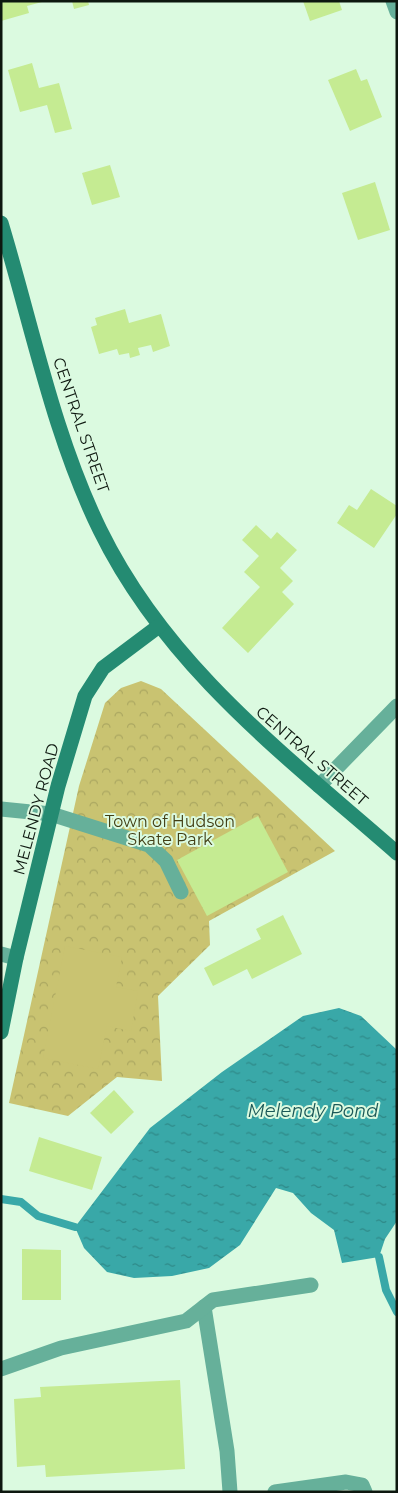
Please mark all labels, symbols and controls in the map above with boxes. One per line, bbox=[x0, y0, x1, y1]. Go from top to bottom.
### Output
street label: CENTRAL STREET bbox=[49, 355, 113, 496]
street label: CENTRAL STREET bbox=[252, 702, 372, 810]
street label: MELENDY ROAD bbox=[9, 741, 63, 877]
park label: Town of Hudson Skate Park bbox=[105, 812, 235, 849]
water label: Melendy Pond bbox=[248, 1100, 379, 1122]

